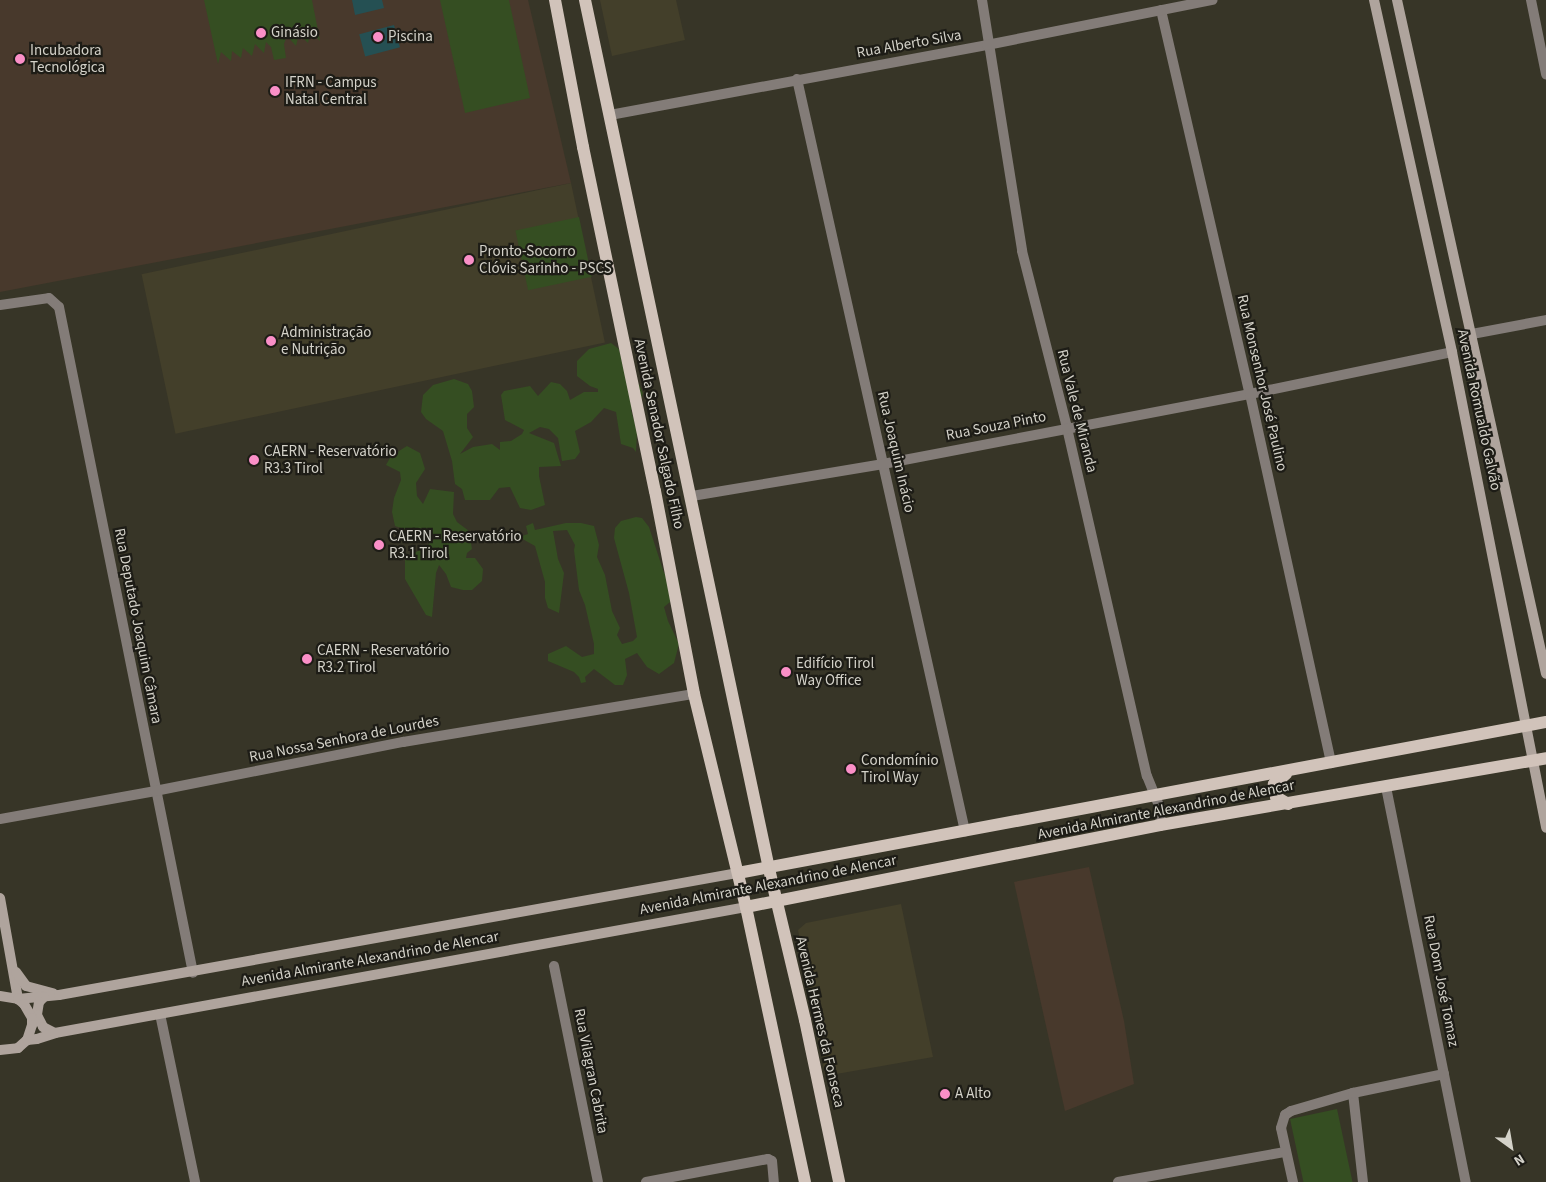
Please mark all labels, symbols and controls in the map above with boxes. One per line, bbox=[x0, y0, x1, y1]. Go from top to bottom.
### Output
place label: Ginásio bbox=[271, 24, 318, 42]
street label: Rua Alberto Silva bbox=[855, 26, 963, 62]
marker: Ginásio bbox=[255, 27, 267, 39]
place label: Piscina bbox=[388, 28, 433, 46]
marker: Piscina bbox=[372, 31, 384, 43]
place label: Incubadora Tecnológica bbox=[30, 41, 105, 76]
marker: Incubadora Tecnológica bbox=[14, 53, 26, 65]
place label: IFRN - Campus Natal Central bbox=[285, 73, 377, 108]
marker: IFRN - Campus Natal Central bbox=[269, 85, 281, 97]
place label: Pronto-Socorro Clóvis Sarinho - PSCS bbox=[479, 242, 612, 277]
marker: Pronto-Socorro Clóvis Sarinho - PSCS bbox=[463, 254, 475, 266]
street label: Rua Monsenhor José Paulino bbox=[1233, 293, 1291, 473]
place label: Administração e Nutrição bbox=[281, 323, 371, 358]
street label: Avenida Romualdo Galvão bbox=[1453, 328, 1505, 492]
marker: Administração e Nutrição bbox=[265, 335, 277, 347]
street label: Avenida Senador Salgado Filho bbox=[630, 337, 688, 531]
street label: Rua Vale de Miranda bbox=[1053, 348, 1101, 474]
street label: Rua Joaquim Inácio bbox=[873, 390, 919, 514]
street label: Rua Souza Pinto bbox=[944, 407, 1048, 445]
place label: CAERN - Reservatório R3.3 Tirol bbox=[264, 442, 397, 477]
marker: CAERN - Reservatório R3.3 Tirol bbox=[248, 454, 260, 466]
street label: Rua Deputado Joaquim Câmara bbox=[110, 527, 166, 725]
place label: CAERN - Reservatório R3.1 Tirol bbox=[389, 527, 522, 562]
marker: CAERN - Reservatório R3.1 Tirol bbox=[373, 539, 385, 551]
place label: CAERN - Reservatório R3.2 Tirol bbox=[317, 641, 450, 676]
marker: CAERN - Reservatório R3.2 Tirol bbox=[301, 653, 313, 665]
place label: Edifício Tirol Way Office bbox=[796, 654, 874, 689]
marker: Edifício Tirol Way Office bbox=[780, 666, 792, 678]
street label: Rua Nossa Senhora de Lourdes bbox=[248, 712, 440, 766]
place label: Condomínio Tirol Way bbox=[861, 751, 939, 786]
marker: Condomínio Tirol Way bbox=[845, 763, 857, 775]
street label: Avenida Almirante Alexandrino de Alencar bbox=[1036, 776, 1296, 844]
street label: Avenida Almirante Alexandrino de Alencar bbox=[638, 851, 898, 919]
street label: Rua Dom José Tomaz bbox=[1419, 914, 1463, 1048]
street label: Avenida Almirante Alexandrino de Alencar bbox=[240, 927, 500, 991]
street label: Avenida Hermes da Fonseca bbox=[792, 935, 848, 1109]
street label: Rua Vilagran Cabrita bbox=[570, 1007, 612, 1135]
place label: A Alto bbox=[955, 1085, 991, 1103]
marker: A Alto bbox=[939, 1088, 951, 1100]
north arrow bbox=[1486, 1122, 1536, 1172]
text: N bbox=[1510, 1149, 1528, 1171]

